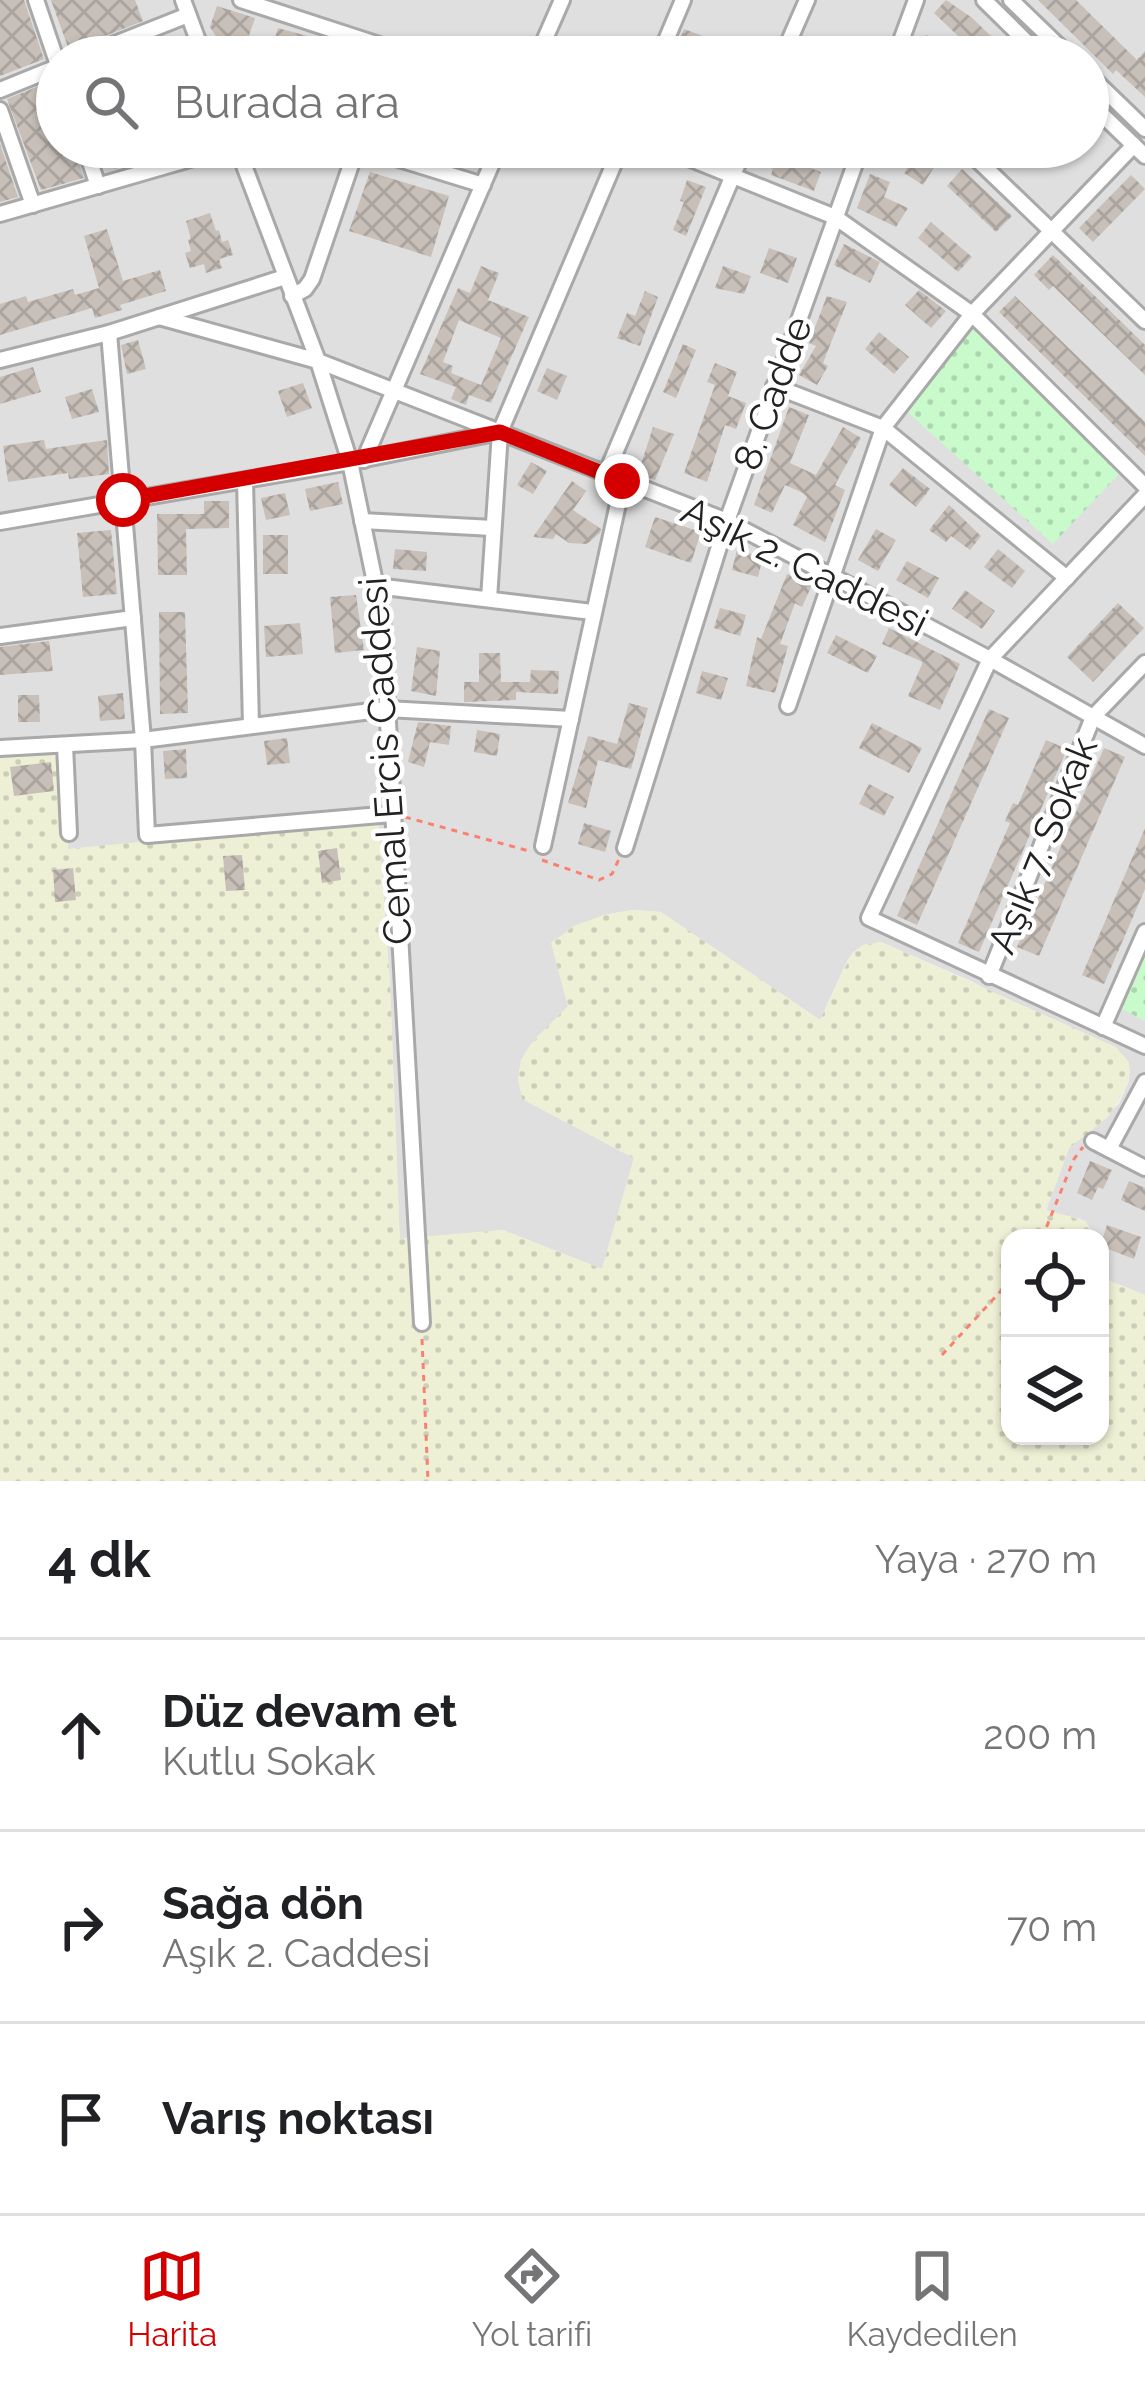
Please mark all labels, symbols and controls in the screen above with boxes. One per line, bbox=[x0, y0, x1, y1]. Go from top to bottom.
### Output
search box bbox=[36, 36, 1109, 168]
icon: search bbox=[78, 69, 144, 135]
text: Burada ara bbox=[174, 76, 400, 129]
street label: 8. Cadde bbox=[723, 310, 821, 476]
route end bbox=[595, 454, 649, 508]
route start bbox=[96, 473, 150, 527]
street label: Aşık 2. Caddesi bbox=[674, 486, 936, 646]
street label: Cemal Ercis Caddesi bbox=[349, 576, 421, 946]
street label: Aşık 7. Sokak bbox=[978, 730, 1106, 960]
map controls bbox=[1001, 1229, 1109, 1445]
button: locate bbox=[1001, 1229, 1109, 1337]
button: layers bbox=[1001, 1337, 1109, 1445]
text: 4 dk bbox=[48, 1529, 151, 1589]
text: Yaya · 270 m bbox=[875, 1536, 1097, 1582]
text: Düz devam et bbox=[162, 1685, 457, 1738]
icon: ahead bbox=[48, 1702, 114, 1768]
text: 200 m bbox=[983, 1712, 1097, 1758]
text: Kutlu Sokak bbox=[162, 1738, 376, 1784]
text: Sağa dön bbox=[162, 1877, 364, 1930]
icon: right bbox=[48, 1894, 114, 1960]
text: 70 m bbox=[1007, 1904, 1097, 1950]
text: Aşık 2. Caddesi bbox=[162, 1930, 430, 1976]
icon: arrive bbox=[48, 2086, 114, 2152]
text: Varış noktası bbox=[162, 2092, 434, 2145]
tab: Harita bbox=[127, 2243, 217, 2354]
tab: Yol tarifi bbox=[472, 2243, 592, 2354]
tab: Kaydedilen bbox=[847, 2243, 1018, 2354]

